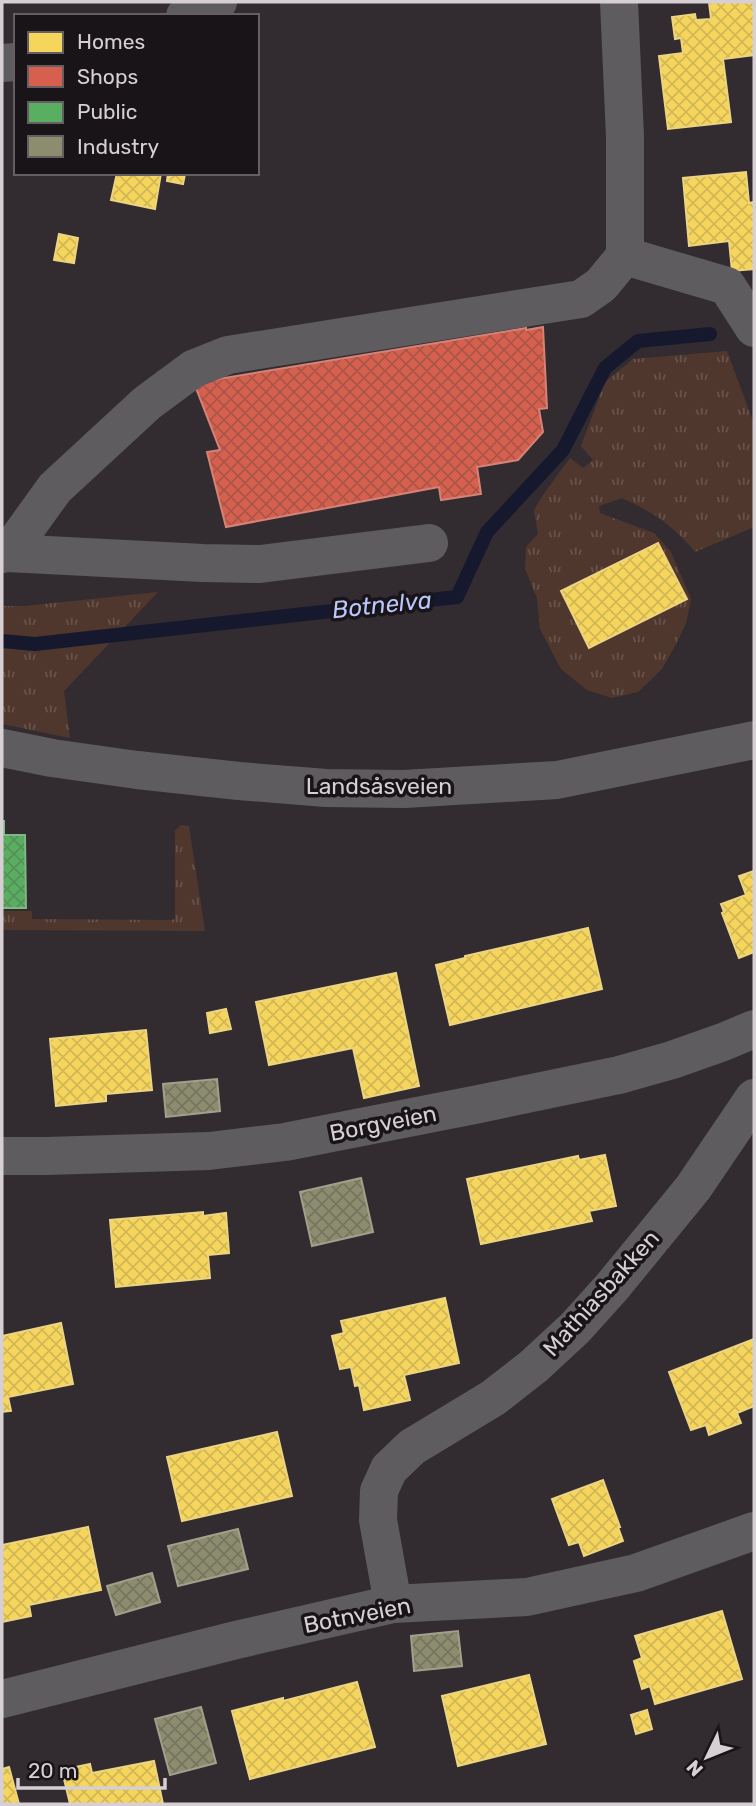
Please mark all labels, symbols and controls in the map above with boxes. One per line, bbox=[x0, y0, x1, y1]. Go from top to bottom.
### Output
legend bbox=[14, 14, 259, 175]
text: Homes bbox=[77, 29, 145, 54]
text: Shops bbox=[77, 64, 138, 89]
text: Public bbox=[77, 99, 137, 124]
text: Industry bbox=[77, 134, 159, 159]
water label: Botnelva bbox=[331, 586, 433, 624]
street label: Landsåsveien bbox=[306, 772, 452, 800]
street label: Borgveien bbox=[327, 1099, 439, 1147]
street label: Mathiasbakken bbox=[537, 1224, 665, 1362]
street label: Botnveien bbox=[301, 1591, 413, 1639]
north arrow bbox=[672, 1722, 742, 1792]
scale bar bbox=[18, 1746, 164, 1790]
text: N bbox=[682, 1755, 708, 1781]
text: 20 m bbox=[28, 1758, 77, 1783]

